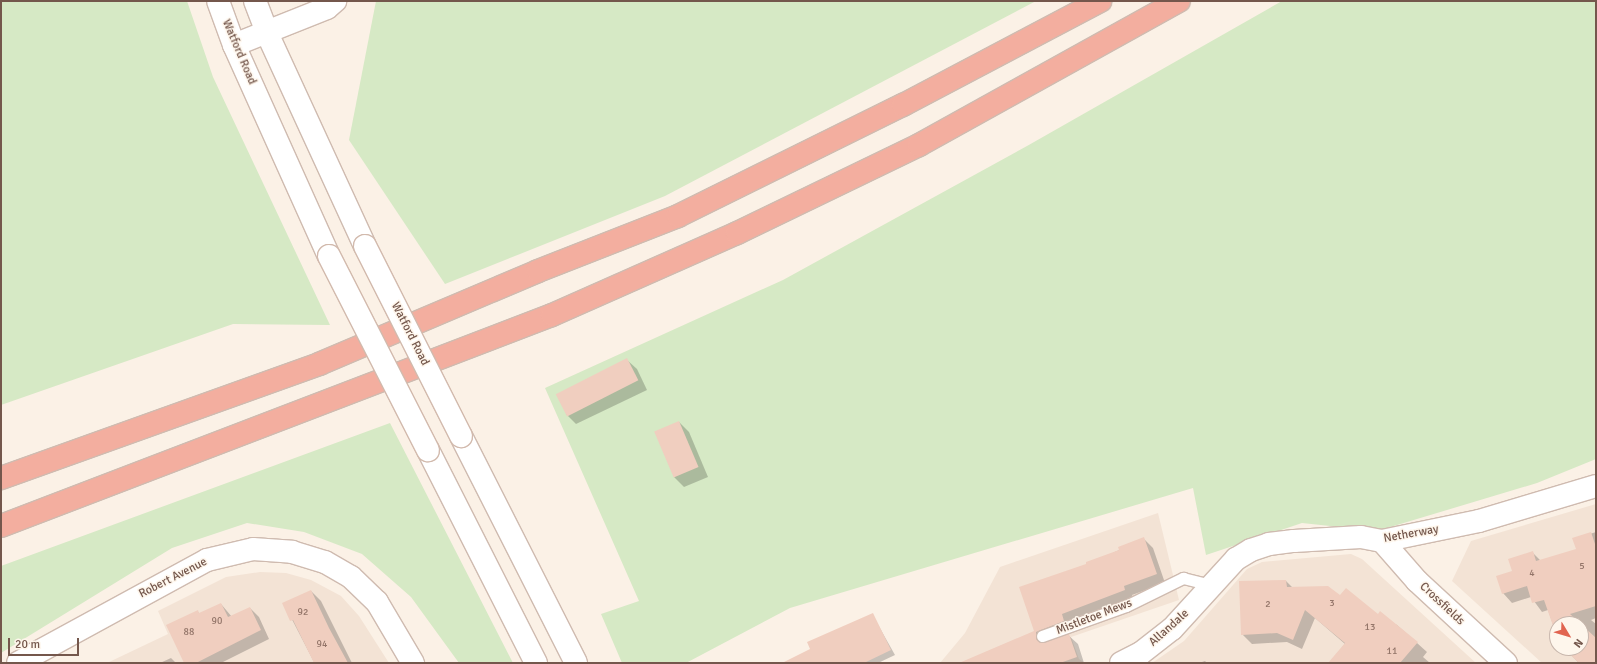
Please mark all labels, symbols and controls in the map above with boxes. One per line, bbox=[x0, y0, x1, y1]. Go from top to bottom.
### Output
street label: Watford Road bbox=[219, 17, 259, 87]
street label: Watford Road bbox=[388, 300, 432, 368]
street label: Netherway bbox=[1382, 522, 1440, 546]
street label: Robert Avenue bbox=[136, 555, 210, 601]
house number: 5 bbox=[1579, 561, 1585, 573]
house number: 4 bbox=[1529, 568, 1535, 580]
street label: Crossfields bbox=[1417, 580, 1467, 628]
street label: Mistletoe Mews bbox=[1054, 596, 1134, 638]
house number: 3 bbox=[1329, 598, 1335, 610]
house number: 2 bbox=[1265, 599, 1271, 611]
street label: Allandale bbox=[1146, 606, 1192, 650]
house number: 92 bbox=[298, 607, 308, 619]
house number: 90 bbox=[212, 616, 222, 628]
north arrow bbox=[1549, 616, 1589, 656]
house number: 13 bbox=[1365, 622, 1375, 634]
house number: 88 bbox=[184, 627, 194, 639]
scale bar bbox=[10, 630, 81, 656]
text: N bbox=[1571, 636, 1586, 650]
text: 20 m bbox=[15, 637, 40, 652]
house number: 94 bbox=[317, 639, 327, 651]
house number: 11 bbox=[1387, 646, 1397, 658]

